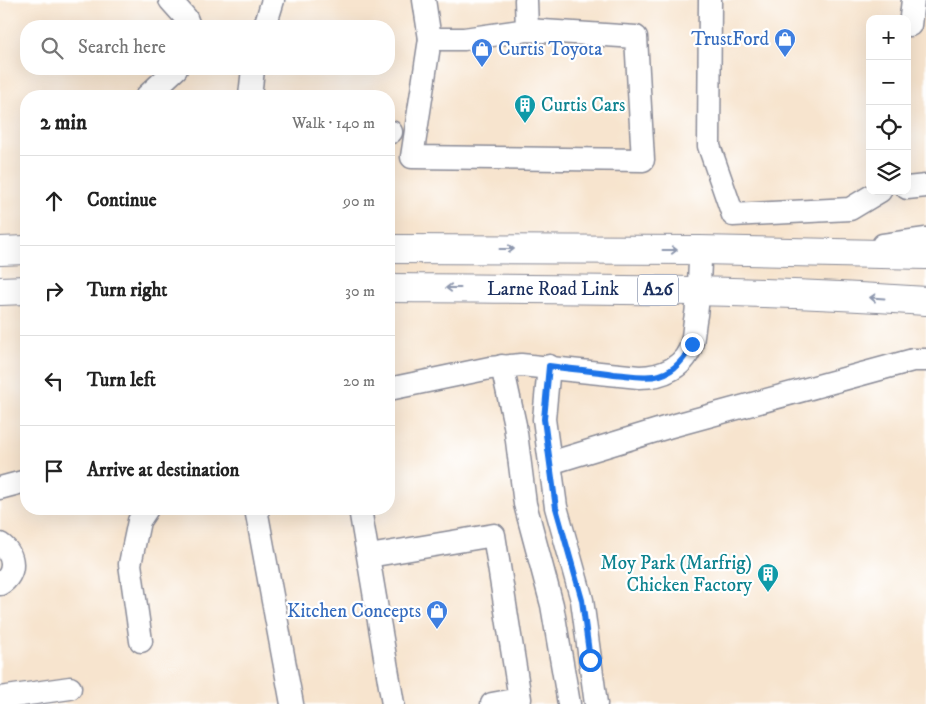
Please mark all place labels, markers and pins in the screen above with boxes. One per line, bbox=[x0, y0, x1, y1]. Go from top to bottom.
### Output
shop icon: TrustFord bbox=[773, 27, 797, 58]
place label: TrustFord bbox=[691, 28, 770, 51]
shop icon: Curtis Toyota bbox=[470, 37, 494, 68]
place label: Curtis Toyota bbox=[498, 38, 602, 61]
building icon: Curtis Cars bbox=[513, 93, 537, 124]
place label: Curtis Cars bbox=[541, 94, 625, 117]
place label: Moy Park (Marfrig) Chicken Factory bbox=[601, 552, 753, 597]
building icon: Moy Park (Marfrig) Chicken Factory bbox=[756, 562, 780, 593]
shop icon: Kitchen Concepts bbox=[425, 599, 449, 630]
place label: Kitchen Concepts bbox=[287, 600, 421, 623]

